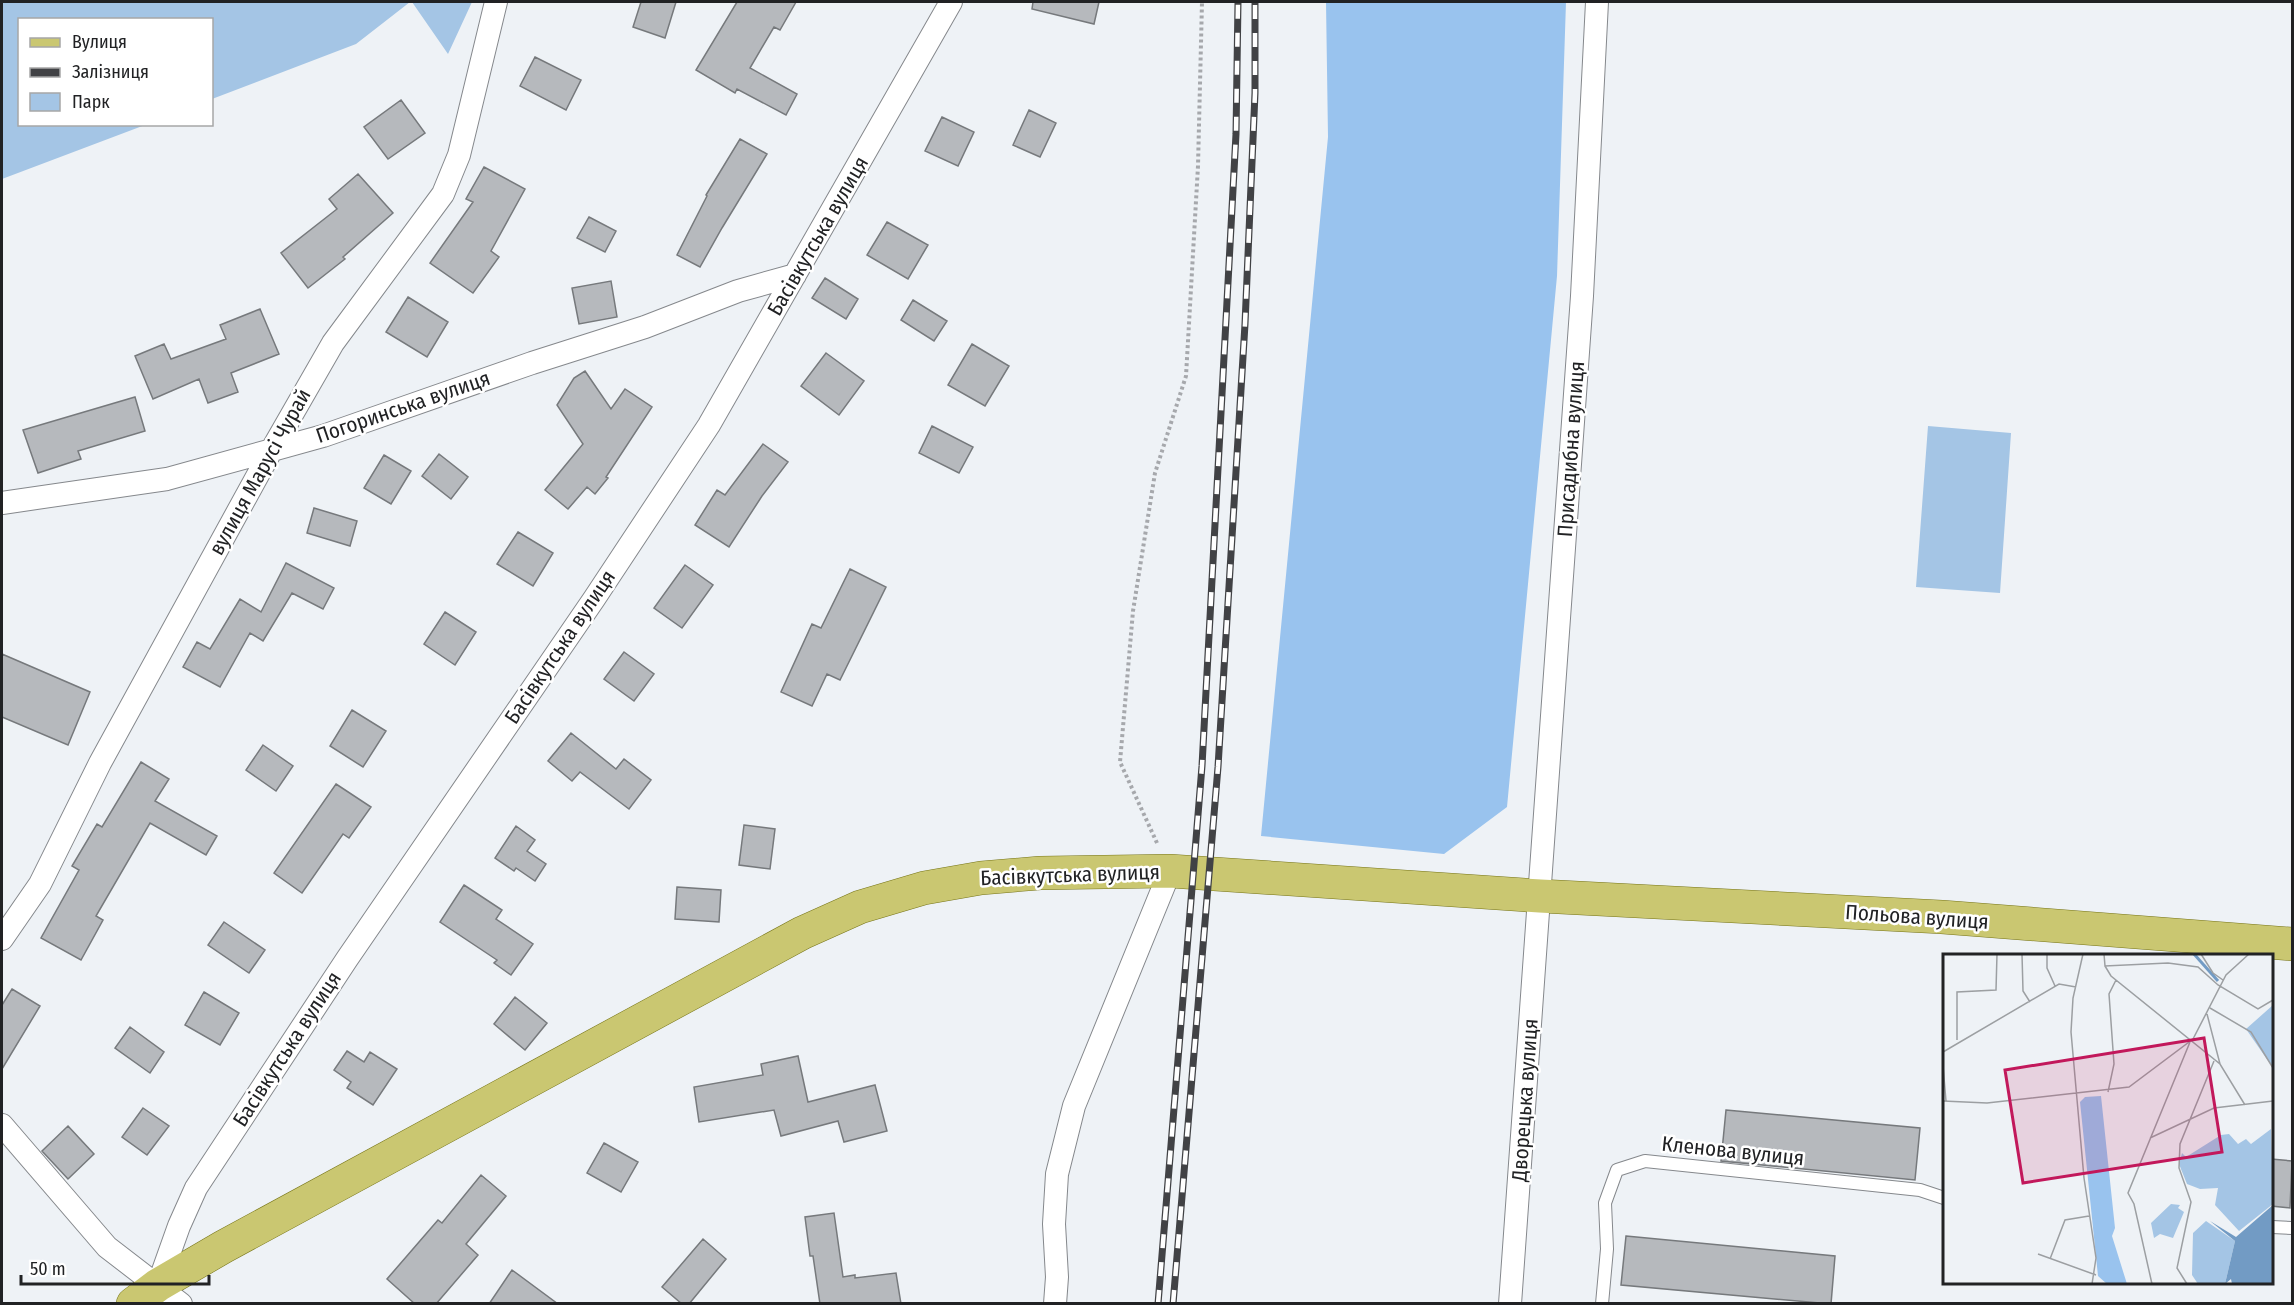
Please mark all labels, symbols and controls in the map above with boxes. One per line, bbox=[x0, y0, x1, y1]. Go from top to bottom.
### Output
legend bbox=[18, 18, 213, 126]
text: Вулиця bbox=[72, 31, 127, 53]
text: Залізниця bbox=[72, 61, 149, 83]
text: Парк bbox=[72, 91, 110, 113]
street label: Басівкутська вулиця bbox=[762, 152, 874, 320]
street label: Присадибна вулиця bbox=[1552, 360, 1590, 538]
street label: Погоринська вулиця bbox=[313, 365, 493, 449]
street label: вулиця Марусі Чурай bbox=[204, 384, 316, 560]
street label: Басівкутська вулиця bbox=[499, 565, 621, 729]
street label: Басівкутська вулиця bbox=[980, 859, 1160, 891]
street label: Польова вулиця bbox=[1844, 899, 1990, 935]
inset map bbox=[1943, 954, 2273, 1284]
street label: Басівкутська вулиця bbox=[227, 967, 347, 1131]
street label: Дворецька вулиця bbox=[1506, 1018, 1544, 1183]
street label: Кленова вулиця bbox=[1660, 1131, 1806, 1171]
scale bar bbox=[21, 1248, 208, 1286]
text: 50 m bbox=[30, 1258, 66, 1280]

